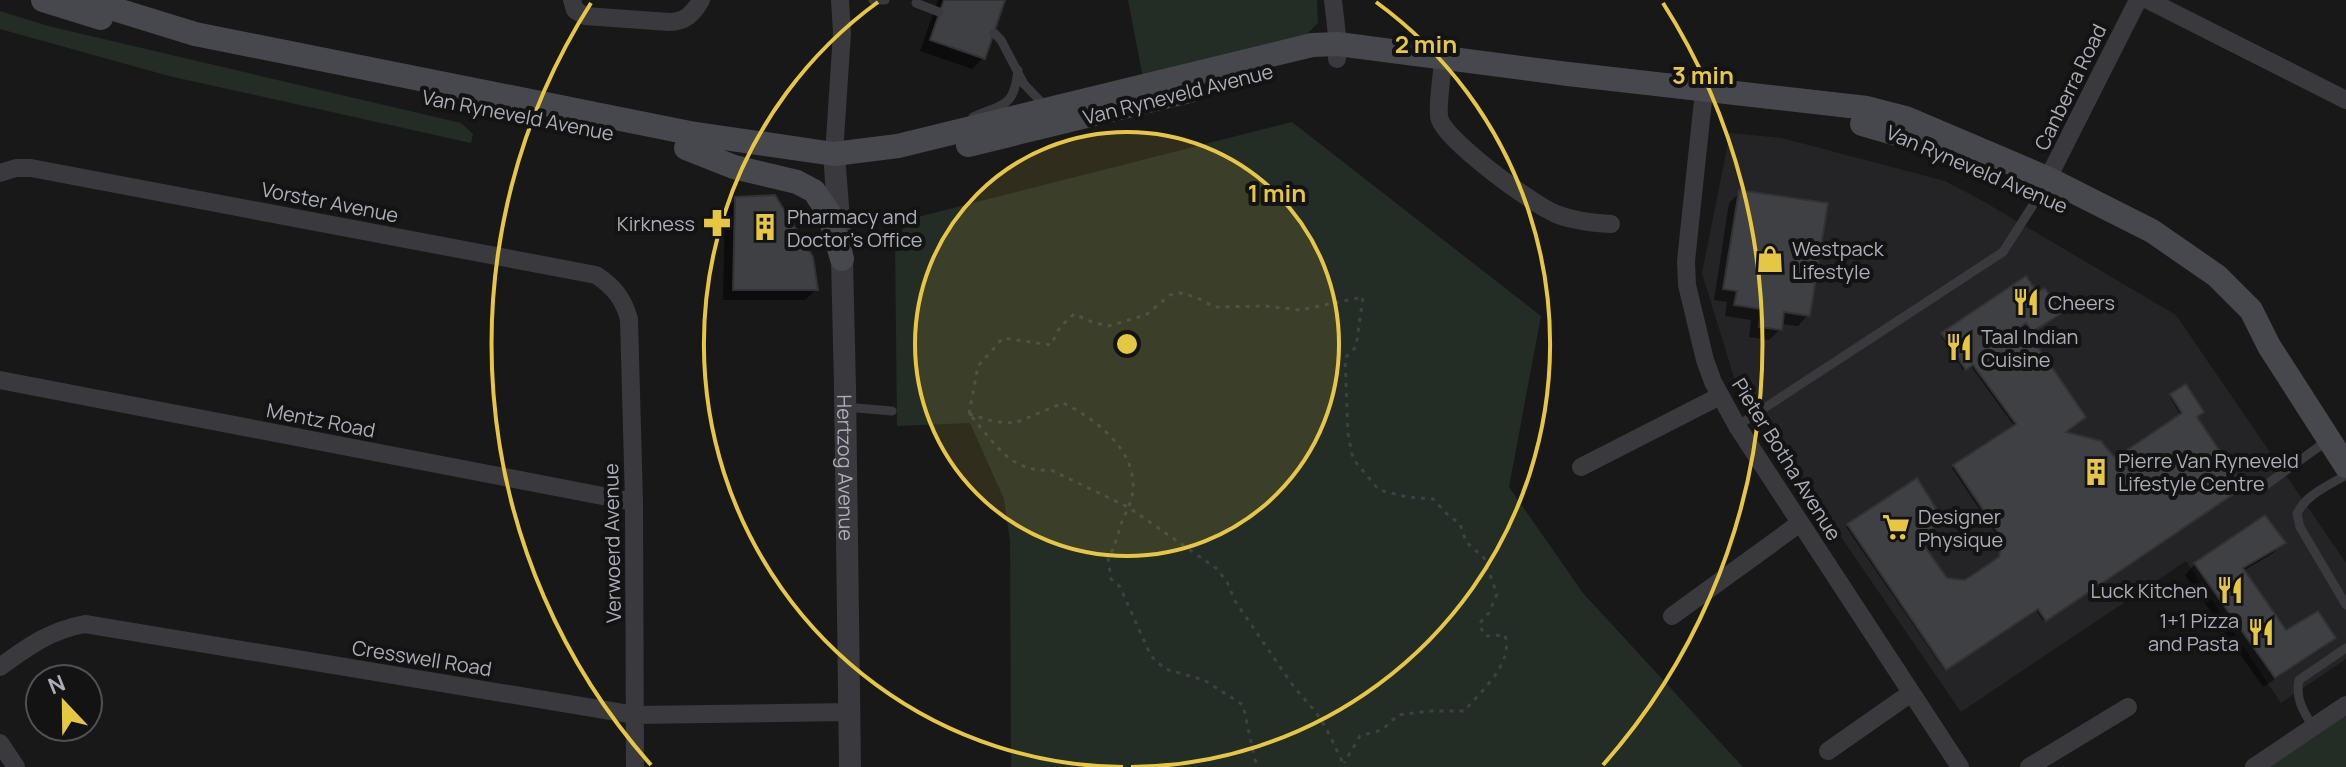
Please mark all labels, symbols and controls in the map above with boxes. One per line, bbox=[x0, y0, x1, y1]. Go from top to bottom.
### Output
street label: Canberra Road bbox=[2028, 19, 2112, 155]
text: 2 min bbox=[1395, 27, 1457, 60]
street label: Van Ryneveld Avenue bbox=[1080, 57, 1276, 131]
text: 3 min bbox=[1672, 58, 1734, 91]
street label: Van Ryneveld Avenue bbox=[420, 83, 616, 147]
street label: Van Ryneveld Avenue bbox=[1882, 119, 2072, 219]
street label: Vorster Avenue bbox=[259, 175, 401, 229]
text: 1 min bbox=[1248, 176, 1306, 209]
place label: Pharmacy and Doctor's Office bbox=[787, 203, 922, 253]
pharmacy icon: Kirkness bbox=[702, 208, 732, 238]
place label: Kirkness bbox=[617, 210, 695, 237]
building icon: Pharmacy and Doctor's Office bbox=[750, 212, 780, 242]
place label: Westpack Lifestyle bbox=[1792, 235, 1885, 285]
shop icon: Westpack Lifestyle bbox=[1755, 244, 1785, 274]
restaurant icon: Cheers bbox=[2011, 287, 2041, 317]
place label: Cheers bbox=[2048, 289, 2115, 316]
place label: Taal Indian Cuisine bbox=[1981, 323, 2078, 373]
centre of rings bbox=[1113, 330, 1141, 358]
restaurant icon: Taal Indian Cuisine bbox=[1944, 332, 1974, 362]
street label: Pieter Botha Avenue bbox=[1726, 373, 1848, 545]
street label: Hertzog Avenue bbox=[832, 394, 861, 541]
street label: Mentz Road bbox=[264, 396, 378, 444]
place label: Pierre Van Ryneveld Lifestyle Centre bbox=[2118, 447, 2299, 497]
building icon: Pierre Van Ryneveld Lifestyle Centre bbox=[2081, 457, 2111, 487]
street label: Verwoerd Avenue bbox=[597, 463, 627, 623]
place label: Designer Physique bbox=[1918, 503, 2003, 553]
supermarket icon: Designer Physique bbox=[1881, 512, 1911, 542]
restaurant icon: Luck Kitchen bbox=[2215, 575, 2245, 605]
place label: Luck Kitchen bbox=[2091, 577, 2208, 604]
place label: 1+1 Pizza and Pasta bbox=[2148, 607, 2239, 657]
restaurant icon: 1+1 Pizza and Pasta bbox=[2246, 617, 2276, 647]
street label: Cresswell Road bbox=[350, 634, 494, 682]
north arrow bbox=[24, 663, 104, 743]
text: N bbox=[44, 668, 69, 701]

